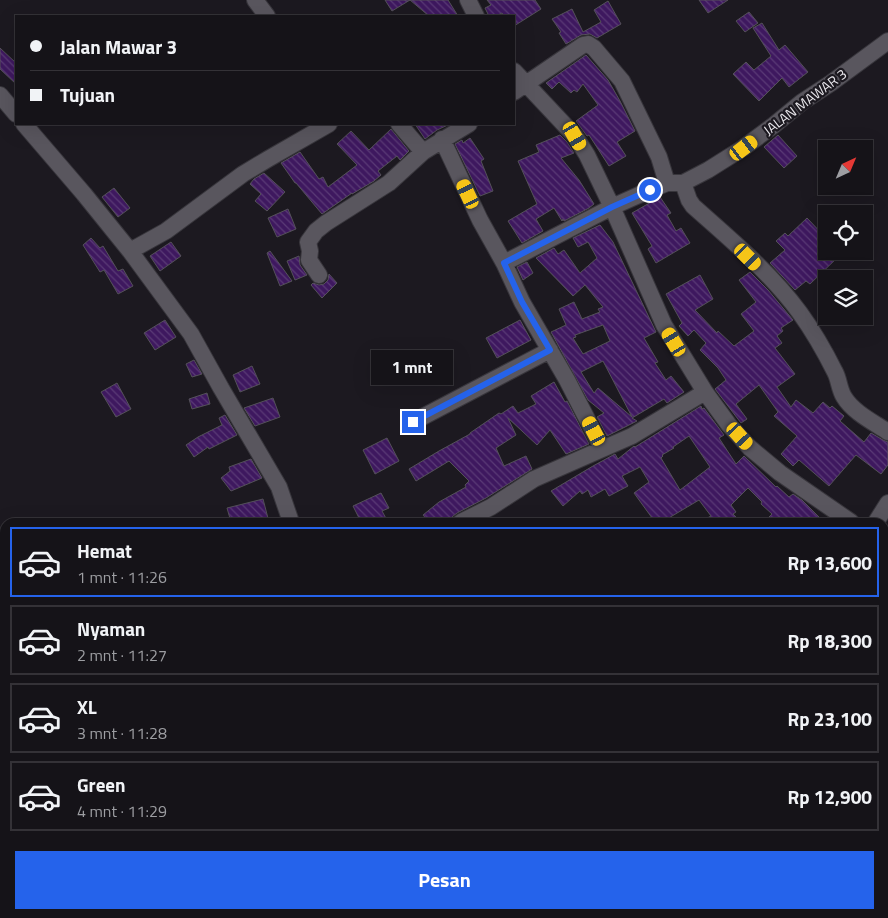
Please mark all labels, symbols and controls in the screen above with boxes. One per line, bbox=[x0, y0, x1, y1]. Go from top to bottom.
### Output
text: Jalan Mawar 3 bbox=[60, 32, 177, 61]
street label: JALAN MAWAR 3 bbox=[759, 63, 851, 140]
text: Tujuan bbox=[60, 80, 115, 109]
car bbox=[561, 119, 588, 153]
car bbox=[727, 133, 760, 163]
north arrow bbox=[818, 140, 872, 195]
map controls bbox=[818, 140, 873, 325]
car bbox=[454, 177, 481, 211]
route start bbox=[639, 179, 661, 201]
button: locate bbox=[818, 205, 873, 260]
car bbox=[732, 241, 763, 273]
button: layers bbox=[818, 270, 873, 325]
car bbox=[659, 325, 688, 359]
callout: 1 mnt bbox=[372, 350, 454, 384]
text: 1 mnt bbox=[392, 355, 432, 379]
route end bbox=[402, 411, 424, 433]
car bbox=[580, 414, 607, 448]
car bbox=[724, 420, 755, 452]
text: Hemat bbox=[77, 536, 132, 565]
icon: car bbox=[17, 540, 62, 585]
text: Rp 13,600 bbox=[788, 548, 872, 577]
text: 1 mnt · 11:26 bbox=[77, 565, 167, 589]
text: Nyaman bbox=[77, 614, 145, 643]
icon: car bbox=[17, 618, 62, 663]
text: Rp 18,300 bbox=[788, 626, 872, 655]
text: 2 mnt · 11:27 bbox=[77, 643, 167, 667]
text: XL bbox=[77, 692, 97, 721]
icon: car bbox=[17, 696, 62, 741]
text: Rp 23,100 bbox=[788, 704, 872, 733]
text: 3 mnt · 11:28 bbox=[77, 721, 167, 745]
text: Green bbox=[77, 770, 126, 799]
icon: car bbox=[17, 774, 62, 819]
text: Rp 12,900 bbox=[788, 782, 872, 811]
text: 4 mnt · 11:29 bbox=[77, 799, 167, 823]
button: Pesan bbox=[15, 851, 874, 909]

